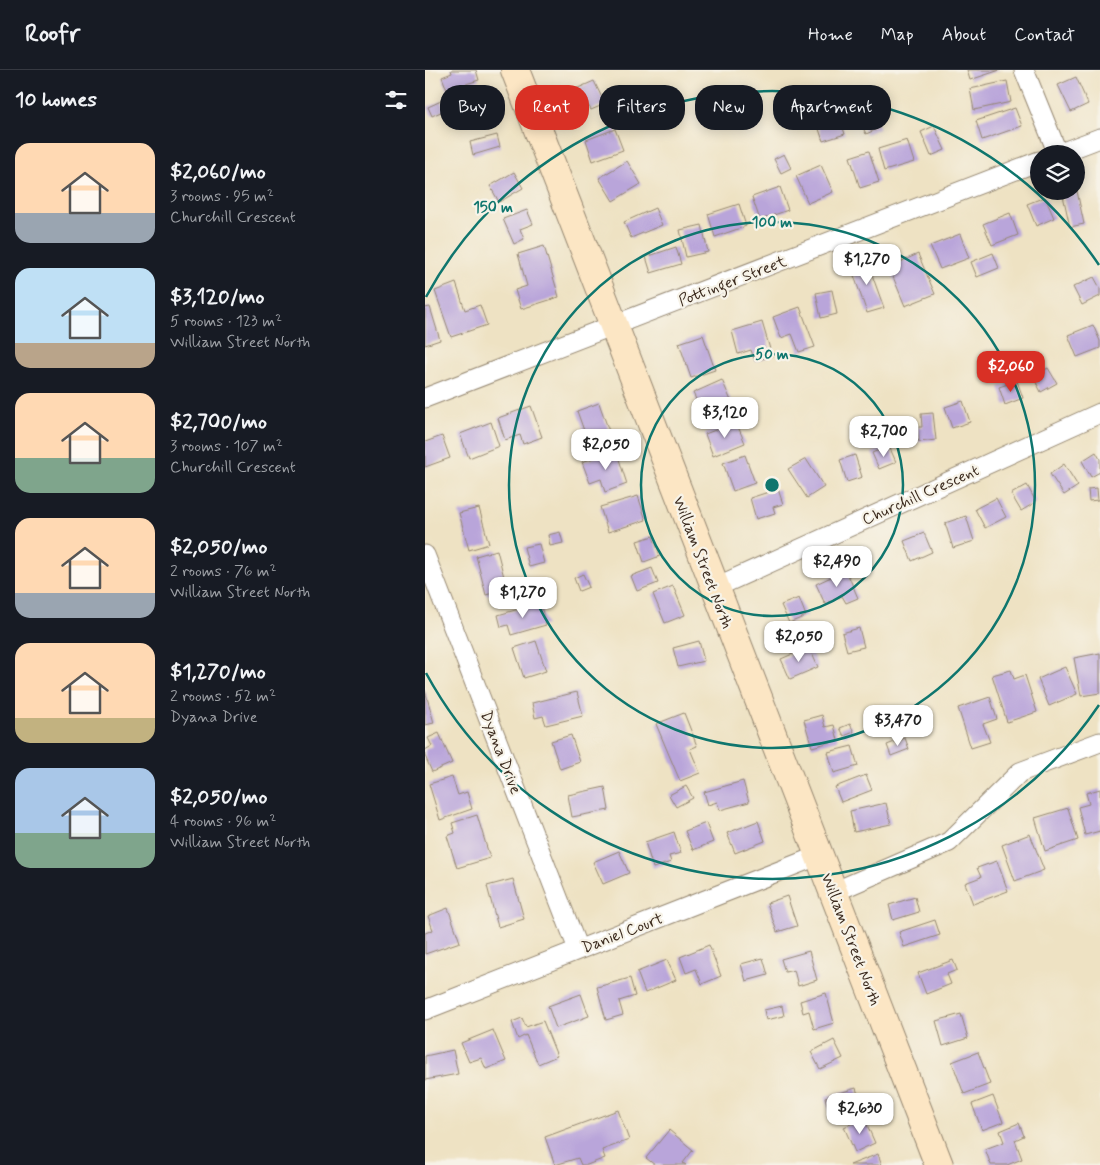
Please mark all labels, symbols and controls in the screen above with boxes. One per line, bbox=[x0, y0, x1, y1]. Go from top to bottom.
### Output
text: Roofr bbox=[25, 19, 80, 50]
text: Home bbox=[808, 23, 853, 47]
text: Map bbox=[881, 23, 914, 47]
text: About bbox=[942, 23, 986, 47]
text: Contact bbox=[1014, 23, 1075, 47]
chip: Buy bbox=[440, 85, 505, 130]
chip: Rent bbox=[515, 85, 589, 130]
chip: Filters bbox=[599, 85, 685, 130]
chip: New bbox=[695, 85, 763, 130]
chip: Apartment bbox=[773, 85, 891, 130]
text: 10 homes bbox=[15, 86, 97, 114]
icon: filters bbox=[382, 86, 410, 114]
map controls bbox=[1030, 145, 1085, 200]
button: layers bbox=[1030, 145, 1085, 200]
text: $2,060/mo bbox=[170, 158, 266, 186]
icon: home bbox=[55, 163, 115, 223]
text: 3 rooms · 95 m² bbox=[170, 186, 274, 207]
text: 150 m bbox=[473, 198, 513, 218]
text: Churchill Crescent bbox=[170, 207, 296, 228]
text: 100 m bbox=[752, 213, 792, 233]
pin: $1,270 bbox=[826, 244, 908, 286]
text: $1,270 bbox=[844, 249, 890, 270]
street label: Pottinger Street bbox=[676, 251, 790, 313]
text: $3,120/mo bbox=[170, 283, 265, 311]
icon: home bbox=[55, 288, 115, 348]
text: 5 rooms · 123 m² bbox=[170, 311, 282, 332]
text: William Street North bbox=[170, 332, 310, 353]
text: 50 m bbox=[755, 345, 789, 365]
pin: $2,060 bbox=[970, 350, 1052, 393]
text: $2,060 bbox=[988, 356, 1034, 377]
pin: $3,120 bbox=[684, 396, 766, 439]
text: $3,120 bbox=[702, 402, 748, 423]
text: $2,700/mo bbox=[170, 408, 267, 436]
icon: home bbox=[55, 413, 115, 473]
pin: $2,700 bbox=[843, 416, 925, 458]
text: $2,700 bbox=[860, 421, 908, 442]
pin: $2,050 bbox=[565, 428, 647, 471]
text: $2,050 bbox=[582, 434, 630, 455]
text: 3 rooms · 107 m² bbox=[170, 436, 283, 457]
text: Churchill Crescent bbox=[170, 457, 296, 478]
street label: Churchill Crescent bbox=[859, 460, 982, 531]
centre of rings bbox=[763, 476, 781, 494]
street label: William Street North bbox=[668, 493, 738, 632]
text: $2,050/mo bbox=[170, 533, 267, 561]
icon: home bbox=[55, 538, 115, 598]
pin: $2,490 bbox=[796, 546, 878, 588]
text: $2,490 bbox=[813, 551, 861, 572]
text: 2 rooms · 76 m² bbox=[170, 561, 277, 582]
pin: $1,270 bbox=[482, 576, 564, 619]
text: William Street North bbox=[170, 582, 310, 603]
text: $1,270 bbox=[500, 582, 546, 603]
pin: $2,050 bbox=[758, 620, 840, 663]
text: $2,050 bbox=[775, 626, 823, 647]
text: $1,270/mo bbox=[170, 658, 266, 686]
icon: home bbox=[55, 663, 115, 723]
text: 2 rooms · 52 m² bbox=[170, 686, 276, 707]
pin: $3,470 bbox=[857, 704, 939, 747]
text: Dyana Drive bbox=[170, 707, 258, 728]
street label: Dyana Drive bbox=[475, 708, 526, 797]
text: $3,470 bbox=[874, 710, 922, 731]
text: $2,050/mo bbox=[170, 783, 267, 811]
icon: home bbox=[55, 788, 115, 848]
text: 4 rooms · 96 m² bbox=[170, 811, 276, 832]
text: William Street North bbox=[170, 832, 310, 853]
street label: William Street North bbox=[816, 870, 886, 1009]
street label: Daniel Court bbox=[579, 908, 667, 959]
pin: $2,630 bbox=[819, 1092, 901, 1135]
text: $2,630 bbox=[837, 1098, 883, 1119]

